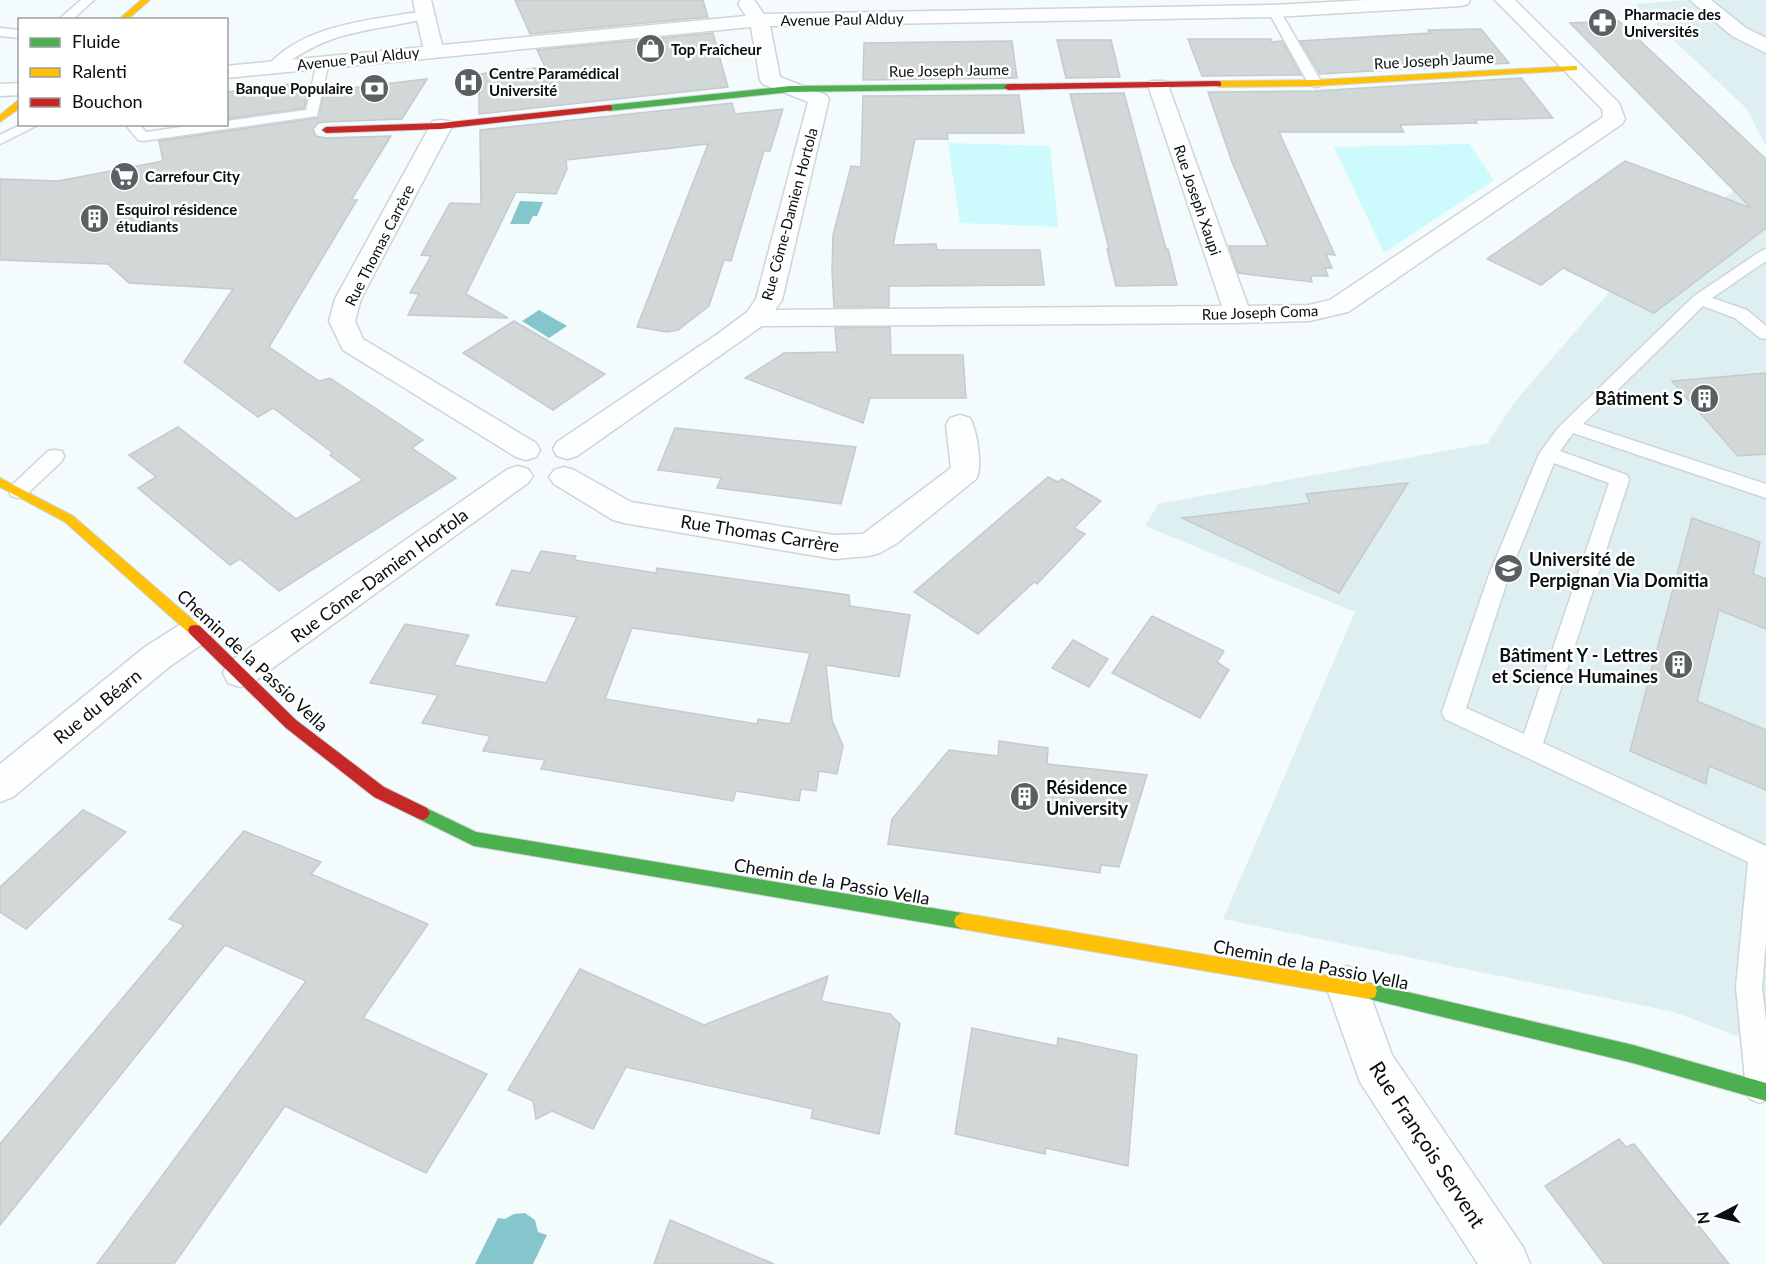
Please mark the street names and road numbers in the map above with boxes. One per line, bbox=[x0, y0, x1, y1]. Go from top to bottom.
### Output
street label: Avenue Paul Alduy bbox=[780, 9, 904, 29]
street label: Avenue Paul Alduy bbox=[296, 43, 420, 73]
street label: Rue Joseph Jaume bbox=[1374, 48, 1494, 72]
street label: Rue Joseph Jaume bbox=[889, 60, 1009, 80]
street label: Rue Côme-Damien Hortola bbox=[757, 126, 821, 302]
street label: Rue Joseph Xaupi bbox=[1171, 142, 1225, 258]
street label: Rue Thomas Carrère bbox=[341, 181, 417, 309]
street label: Rue Joseph Coma bbox=[1201, 301, 1319, 323]
street label: Rue Côme-Damien Hortola bbox=[286, 503, 472, 647]
street label: Rue Thomas Carrère bbox=[679, 510, 841, 556]
street label: Chemin de la Passio Vella bbox=[173, 584, 333, 736]
street label: Rue du Béarn bbox=[49, 664, 145, 748]
street label: Chemin de la Passio Vella bbox=[732, 853, 932, 909]
street label: Chemin de la Passio Vella bbox=[1211, 934, 1411, 994]
street label: Rue François Servent bbox=[1365, 1056, 1491, 1232]

